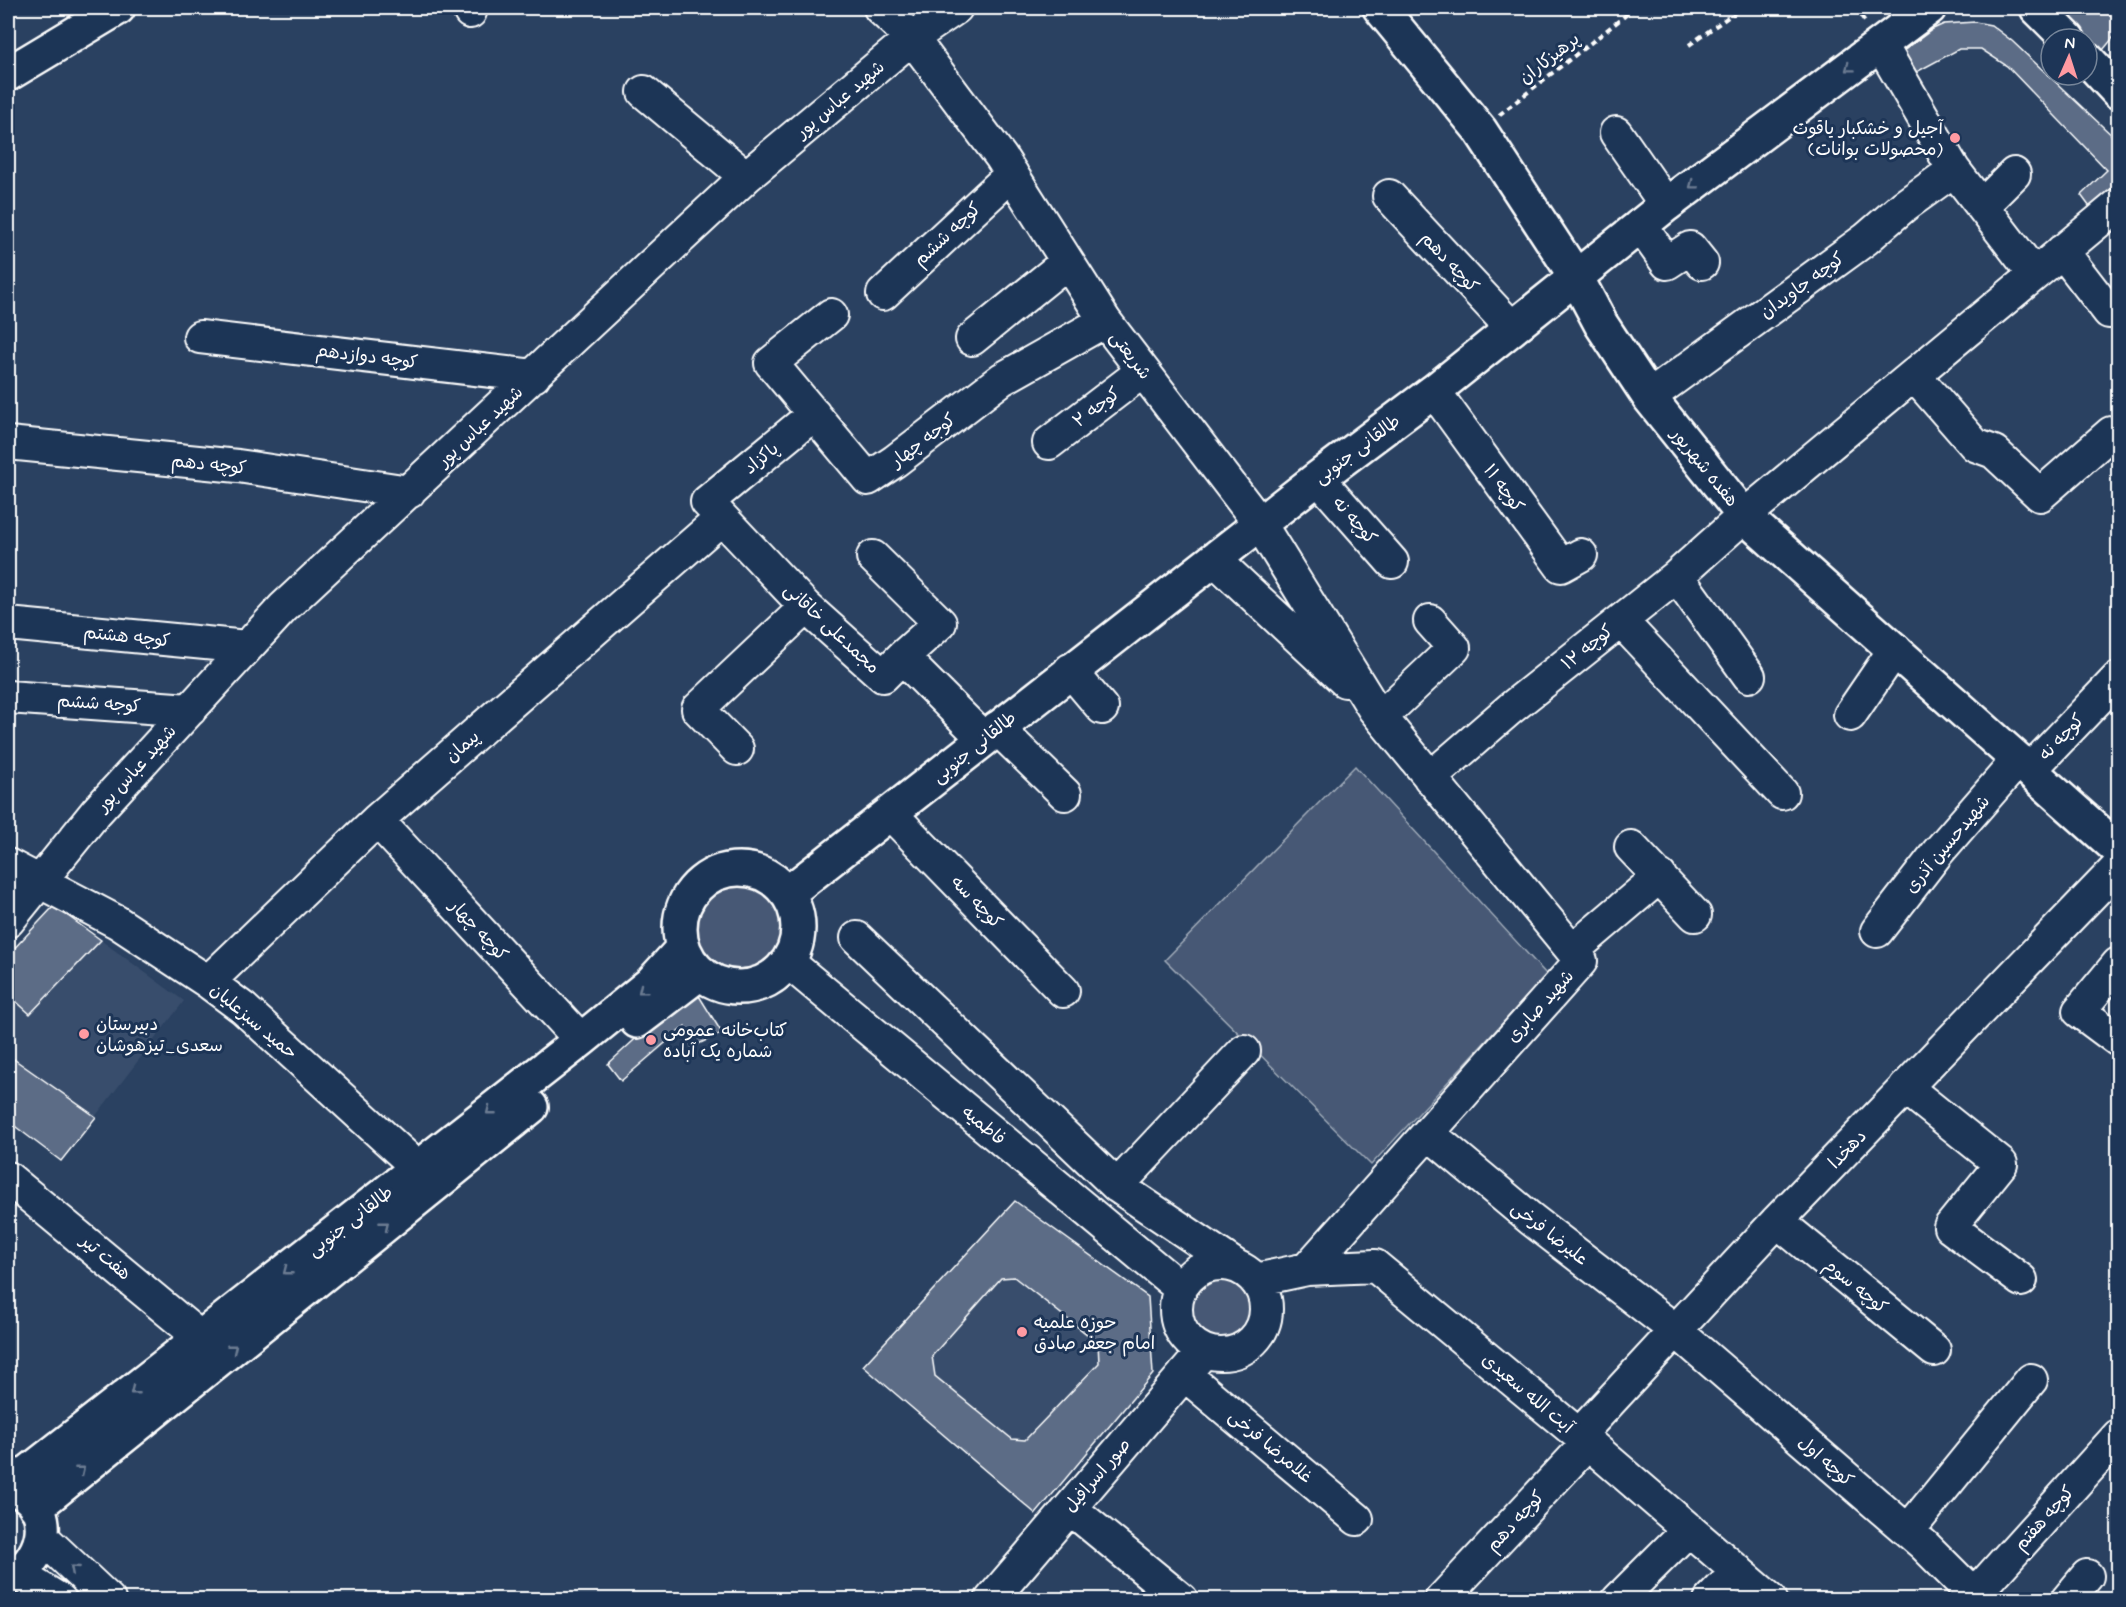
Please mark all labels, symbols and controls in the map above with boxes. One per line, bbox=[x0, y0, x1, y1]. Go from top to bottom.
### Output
street label: پرهیزکاران bbox=[1514, 27, 1585, 90]
north arrow bbox=[2039, 27, 2099, 87]
text: N bbox=[2064, 33, 2076, 54]
street label: شهید عباس پور bbox=[790, 55, 890, 145]
one-way arrow bbox=[1845, 61, 1856, 72]
place label: آجیل و خشکبار یاقوت (محصولات بوانات) bbox=[1793, 117, 1945, 162]
marker: آجیل و خشکبار یاقوت (محصولات بوانات) bbox=[1948, 131, 1962, 145]
one-way arrow bbox=[1688, 177, 1699, 188]
street label: کوچه ششم bbox=[909, 197, 987, 273]
street label: کوچه دهم bbox=[1414, 227, 1484, 299]
street label: کوچه جاویدان bbox=[1755, 247, 1850, 325]
street label: شریعتی bbox=[1104, 326, 1156, 385]
street label: کوچه دوازدهم bbox=[314, 339, 420, 376]
street label: شهید عباس پور bbox=[431, 381, 529, 474]
street label: کوجه ۲ bbox=[1068, 382, 1125, 434]
street label: کوجه چهار bbox=[884, 408, 961, 474]
street label: طالقانی جنوبی bbox=[1310, 409, 1406, 490]
street label: هفده شهریور bbox=[1664, 422, 1743, 512]
street label: پاکزاد bbox=[739, 437, 784, 480]
street label: کوچه دهم bbox=[170, 449, 248, 482]
street label: کوچه ۱۱ bbox=[1477, 459, 1529, 518]
street label: کوچه نه bbox=[1327, 491, 1382, 550]
street label: مجمدعلی خاقانی bbox=[778, 578, 884, 679]
street label: کوچه ۱۲ bbox=[1557, 619, 1619, 676]
street label: کوچه هشتم bbox=[82, 621, 172, 655]
street label: کوجه ششم bbox=[56, 689, 142, 720]
street label: طالقانی جنوبی bbox=[927, 706, 1022, 789]
street label: کوچه نه bbox=[2033, 709, 2090, 766]
street label: شهید عباس پور bbox=[90, 720, 182, 819]
street label: پیمان bbox=[440, 725, 485, 768]
street label: شهیدحسین آذری bbox=[1900, 790, 1996, 899]
street label: کوچه سه bbox=[945, 871, 1008, 935]
street label: کوچه چهار bbox=[442, 893, 513, 967]
street label: شهید صابری bbox=[1502, 965, 1580, 1048]
street label: حمید سبزعلیان bbox=[205, 978, 302, 1065]
one-way arrow bbox=[638, 982, 649, 993]
place label: دبیرستان سعدی_تیزهوشان bbox=[96, 1013, 223, 1058]
place label: کتاب‌خانه عمومی شماره یک آباده bbox=[663, 1019, 788, 1064]
marker: دبیرستان سعدی_تیزهوشان bbox=[77, 1027, 91, 1041]
marker: کتاب‌خانه عمومی شماره یک آباده bbox=[644, 1033, 658, 1047]
street label: فاطمیه bbox=[956, 1100, 1010, 1151]
one-way arrow bbox=[485, 1103, 496, 1114]
street label: دهخدا bbox=[1823, 1125, 1872, 1174]
street label: طالقانی جنوبی bbox=[303, 1181, 398, 1263]
street label: علیرضا فرخی bbox=[1506, 1196, 1593, 1271]
one-way arrow bbox=[378, 1222, 389, 1233]
street label: هفت تیر bbox=[73, 1228, 136, 1286]
street label: کوچه سوم bbox=[1818, 1254, 1893, 1321]
one-way arrow bbox=[283, 1263, 294, 1274]
place label: حوزه علمیه امام جعفر صادق bbox=[1034, 1311, 1155, 1357]
marker: حوزه علمیه امام جعفر صادق bbox=[1015, 1325, 1029, 1339]
one-way arrow bbox=[226, 1344, 237, 1355]
street label: آیت الله سعیدی bbox=[1476, 1348, 1580, 1440]
one-way arrow bbox=[129, 1384, 140, 1395]
street label: غلامرضا فرخی bbox=[1223, 1405, 1317, 1489]
street label: کوچه اول bbox=[1792, 1431, 1858, 1493]
street label: صور اسرافیل bbox=[1059, 1433, 1137, 1518]
one-way arrow bbox=[74, 1467, 85, 1478]
street label: کوچه هفتم bbox=[2009, 1481, 2081, 1557]
street label: کوچه دهم bbox=[1481, 1486, 1551, 1558]
one-way arrow bbox=[71, 1565, 81, 1576]

